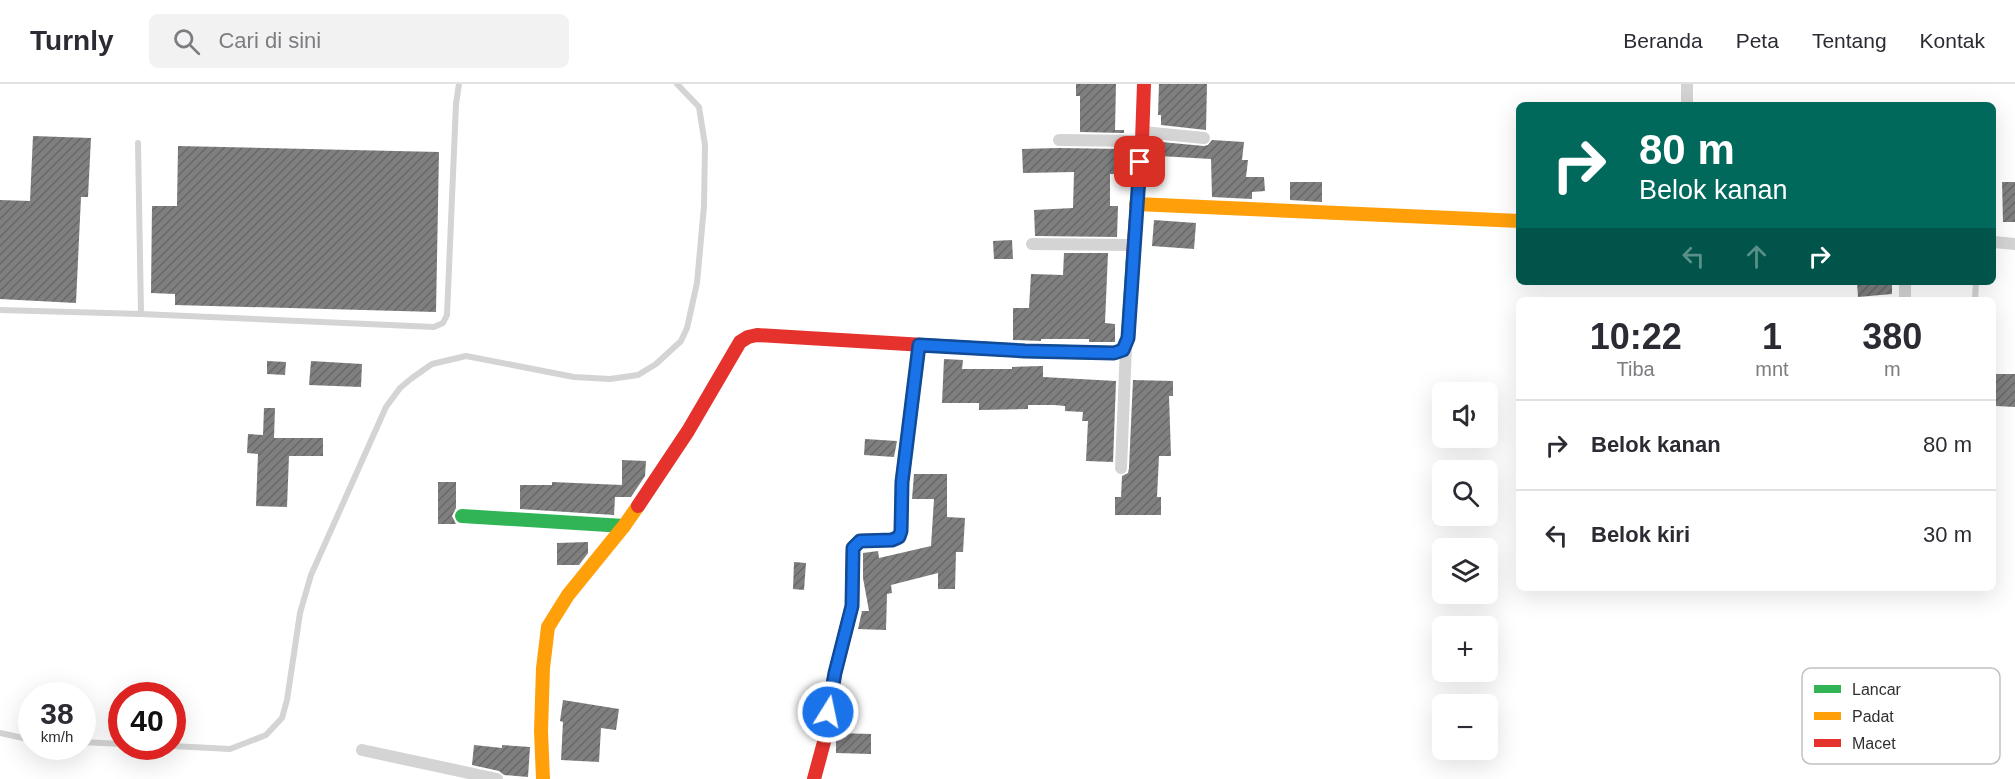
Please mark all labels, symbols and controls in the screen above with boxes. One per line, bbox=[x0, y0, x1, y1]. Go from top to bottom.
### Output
search box bbox=[149, 14, 569, 68]
text: Turnly bbox=[30, 25, 113, 56]
icon: search bbox=[170, 25, 203, 58]
text: Cari di sini bbox=[218, 28, 321, 53]
text: Beranda bbox=[1623, 29, 1703, 52]
text: Peta bbox=[1736, 29, 1779, 52]
text: Tentang bbox=[1812, 29, 1887, 52]
text: Kontak bbox=[1920, 29, 1985, 52]
icon: right bbox=[1540, 126, 1618, 204]
text: 80 m bbox=[1639, 126, 1735, 173]
pin bbox=[1114, 136, 1165, 187]
icon: arrive bbox=[1123, 145, 1156, 178]
text: Belok kanan bbox=[1639, 175, 1788, 205]
icon: left bbox=[1677, 240, 1710, 273]
icon: ahead bbox=[1740, 240, 1773, 273]
icon: right bbox=[1803, 240, 1836, 273]
text: 10:22 bbox=[1590, 316, 1682, 357]
text: 1 bbox=[1762, 316, 1782, 357]
text: 380 bbox=[1862, 316, 1922, 357]
text: Tiba bbox=[1617, 358, 1655, 380]
text: mnt bbox=[1755, 358, 1789, 380]
text: m bbox=[1884, 358, 1901, 380]
map controls bbox=[1432, 382, 1498, 760]
button: sound bbox=[1432, 382, 1498, 448]
icon: right bbox=[1540, 429, 1573, 462]
text: Belok kanan bbox=[1591, 432, 1721, 457]
text: 80 m bbox=[1923, 432, 1972, 457]
button: search bbox=[1432, 460, 1498, 526]
icon: left bbox=[1540, 519, 1573, 552]
text: Belok kiri bbox=[1591, 522, 1690, 547]
text: 30 m bbox=[1923, 522, 1972, 547]
button: layers bbox=[1432, 538, 1498, 604]
button: + bbox=[1432, 616, 1498, 682]
legend bbox=[1802, 668, 2000, 764]
position arrow bbox=[796, 680, 860, 744]
text: Lancar bbox=[1852, 681, 1902, 698]
speed limit sign: 40 bbox=[108, 682, 186, 760]
button: − bbox=[1432, 694, 1498, 760]
text: 38 bbox=[40, 697, 74, 730]
text: Padat bbox=[1852, 708, 1894, 725]
text: km/h bbox=[41, 728, 73, 745]
text: Macet bbox=[1852, 735, 1896, 752]

